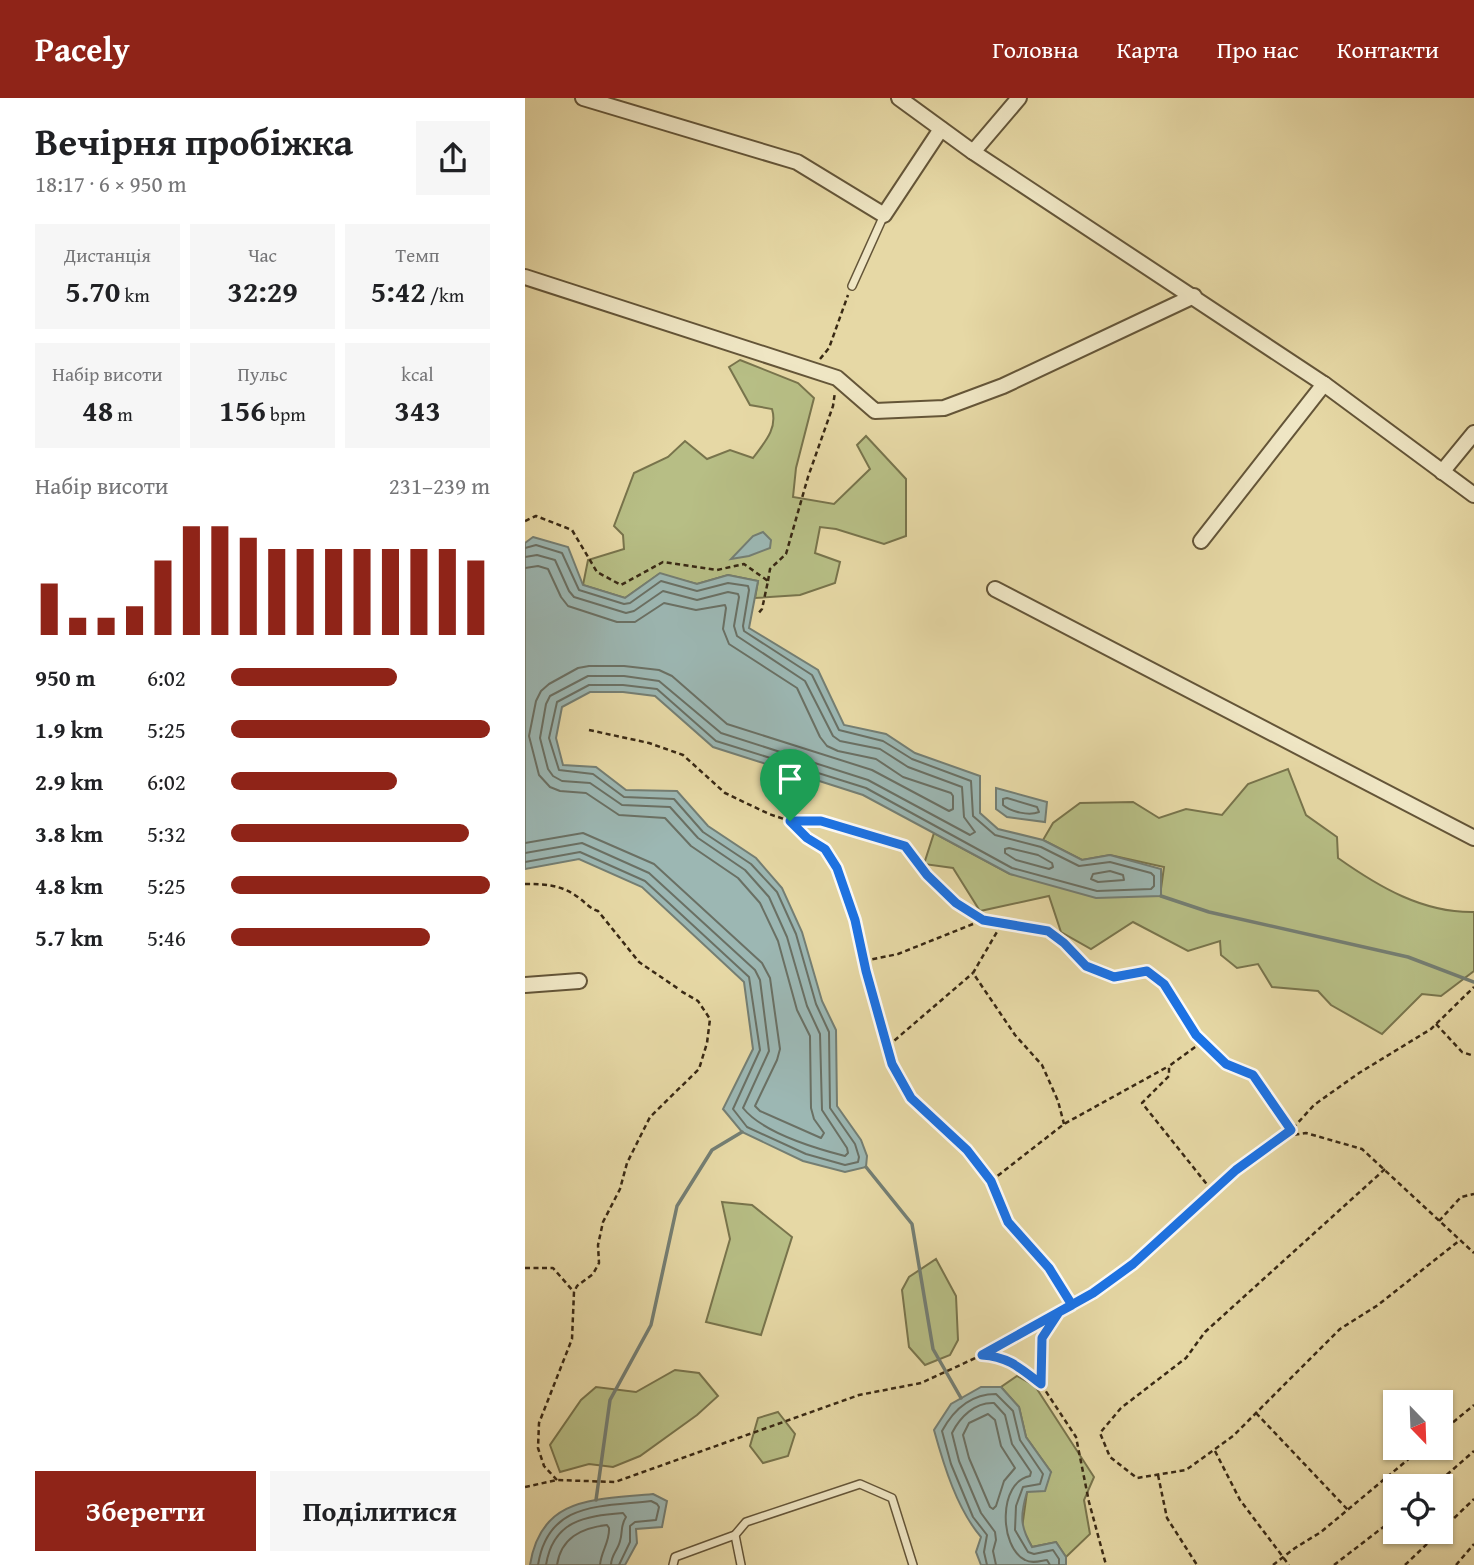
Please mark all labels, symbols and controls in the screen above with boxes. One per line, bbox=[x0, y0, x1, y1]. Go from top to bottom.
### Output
text: Pacely bbox=[35, 25, 130, 73]
text: Головна bbox=[992, 32, 1079, 67]
text: Карта bbox=[1117, 32, 1179, 67]
text: Про нас bbox=[1217, 32, 1299, 67]
text: Контакти bbox=[1337, 32, 1439, 67]
text: Вечірня пробіжка bbox=[35, 113, 353, 169]
button: share bbox=[416, 121, 490, 195]
text: 18:17 · 6 × 950 m bbox=[35, 167, 187, 200]
text: Дистанція bbox=[64, 241, 151, 269]
text: Час bbox=[248, 241, 277, 269]
text: Темп bbox=[396, 241, 439, 269]
text: 5.70 bbox=[65, 269, 120, 313]
text: 32:29 bbox=[227, 269, 298, 313]
text: 5:42 bbox=[371, 269, 426, 313]
text: km bbox=[120, 281, 150, 309]
text: /km bbox=[426, 281, 464, 309]
text: Набір висоти bbox=[52, 360, 163, 388]
text: Пульс bbox=[238, 360, 287, 388]
text: kcal bbox=[401, 360, 434, 388]
text: 48 bbox=[82, 388, 113, 432]
text: 156 bbox=[219, 388, 266, 432]
text: 343 bbox=[394, 388, 441, 432]
text: m bbox=[113, 400, 133, 428]
text: bpm bbox=[266, 400, 306, 428]
text: Набір висоти bbox=[35, 469, 169, 502]
text: 231–239 m bbox=[389, 469, 490, 502]
text: 950 m bbox=[35, 661, 96, 694]
text: 6:02 bbox=[147, 661, 186, 694]
text: 1.9 km bbox=[35, 713, 103, 746]
text: 5:25 bbox=[147, 713, 186, 746]
pin bbox=[760, 749, 820, 821]
icon: arrive bbox=[771, 760, 809, 798]
text: 2.9 km bbox=[35, 765, 103, 798]
text: 6:02 bbox=[147, 765, 186, 798]
text: 3.8 km bbox=[35, 817, 103, 850]
text: 5:32 bbox=[147, 817, 186, 850]
text: 4.8 km bbox=[35, 869, 103, 902]
text: 5:25 bbox=[147, 869, 186, 902]
text: 5.7 km bbox=[35, 921, 103, 954]
text: 5:46 bbox=[147, 921, 186, 954]
north arrow bbox=[1383, 1390, 1453, 1460]
map controls bbox=[1383, 1390, 1453, 1544]
button: Зберегти bbox=[35, 1471, 256, 1551]
button: Поділитися bbox=[270, 1471, 490, 1551]
button: locate bbox=[1383, 1474, 1453, 1544]

